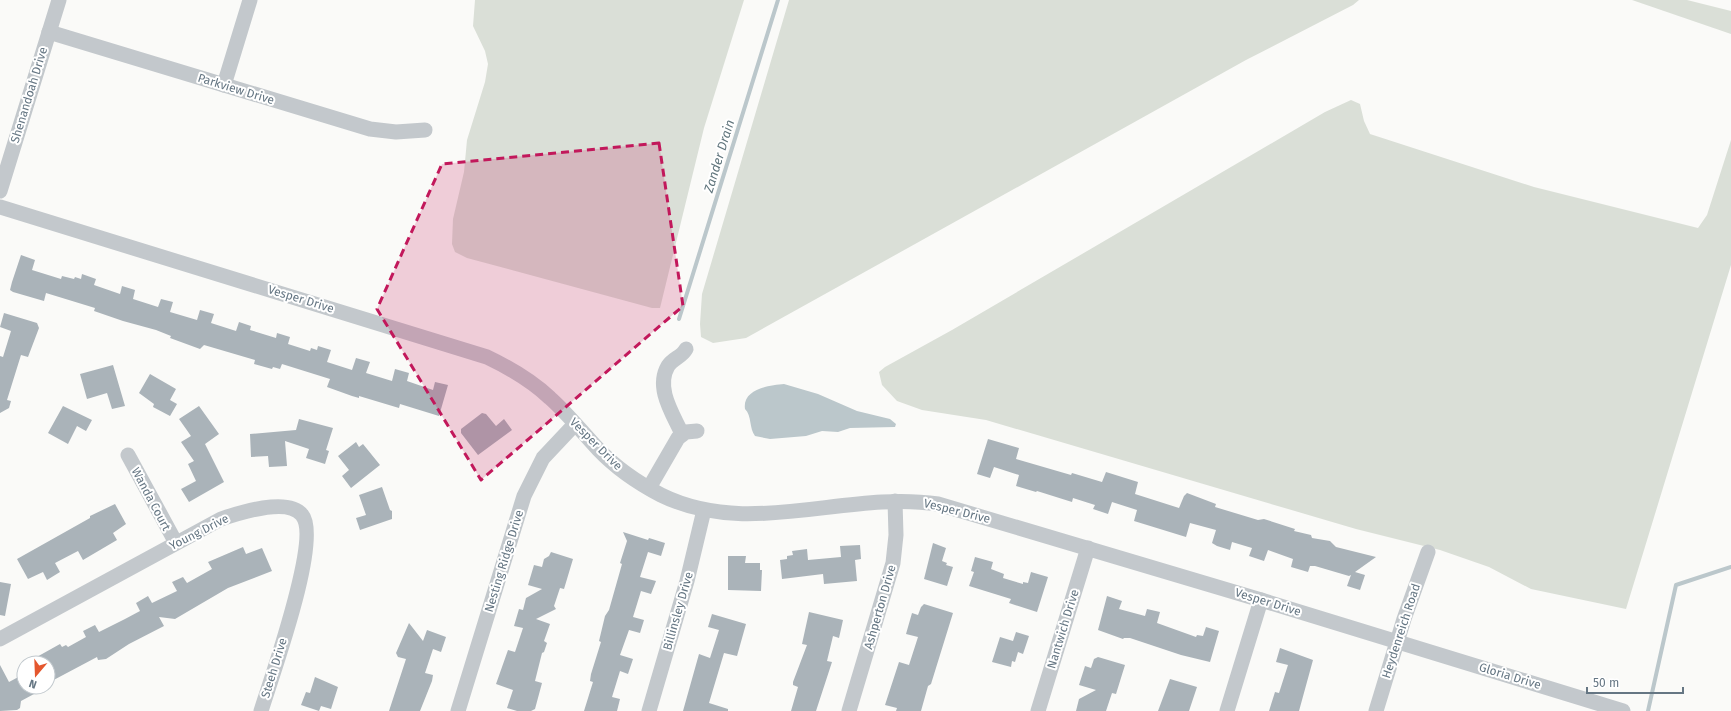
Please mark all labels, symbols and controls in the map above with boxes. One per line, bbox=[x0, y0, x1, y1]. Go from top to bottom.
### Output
street label: Shenandoah Drive bbox=[8, 45, 50, 145]
street label: Parkview Drive bbox=[196, 71, 276, 107]
water label: Zander Drain bbox=[701, 118, 737, 195]
street label: Vesper Drive bbox=[266, 282, 336, 316]
street label: Vesper Drive bbox=[567, 415, 625, 473]
street label: Wanda Court bbox=[129, 465, 174, 534]
street label: Vesper Drive bbox=[922, 496, 992, 526]
street label: Nesting Ridge Drive bbox=[482, 508, 526, 614]
street label: Young Drive bbox=[167, 511, 231, 553]
street label: Ashperton Drive bbox=[861, 563, 899, 651]
street label: Billinsley Drive bbox=[660, 570, 696, 652]
street label: Heydenreich Road bbox=[1379, 582, 1423, 680]
street label: Vesper Drive bbox=[1233, 585, 1303, 619]
street label: Nantwich Drive bbox=[1044, 588, 1082, 670]
street label: Steeh Drive bbox=[258, 636, 290, 700]
north arrow bbox=[16, 655, 56, 695]
street label: Gloria Drive bbox=[1477, 660, 1543, 692]
scale bar bbox=[1587, 669, 1683, 695]
text: 50 m bbox=[1593, 676, 1619, 690]
text: N bbox=[27, 677, 38, 691]

